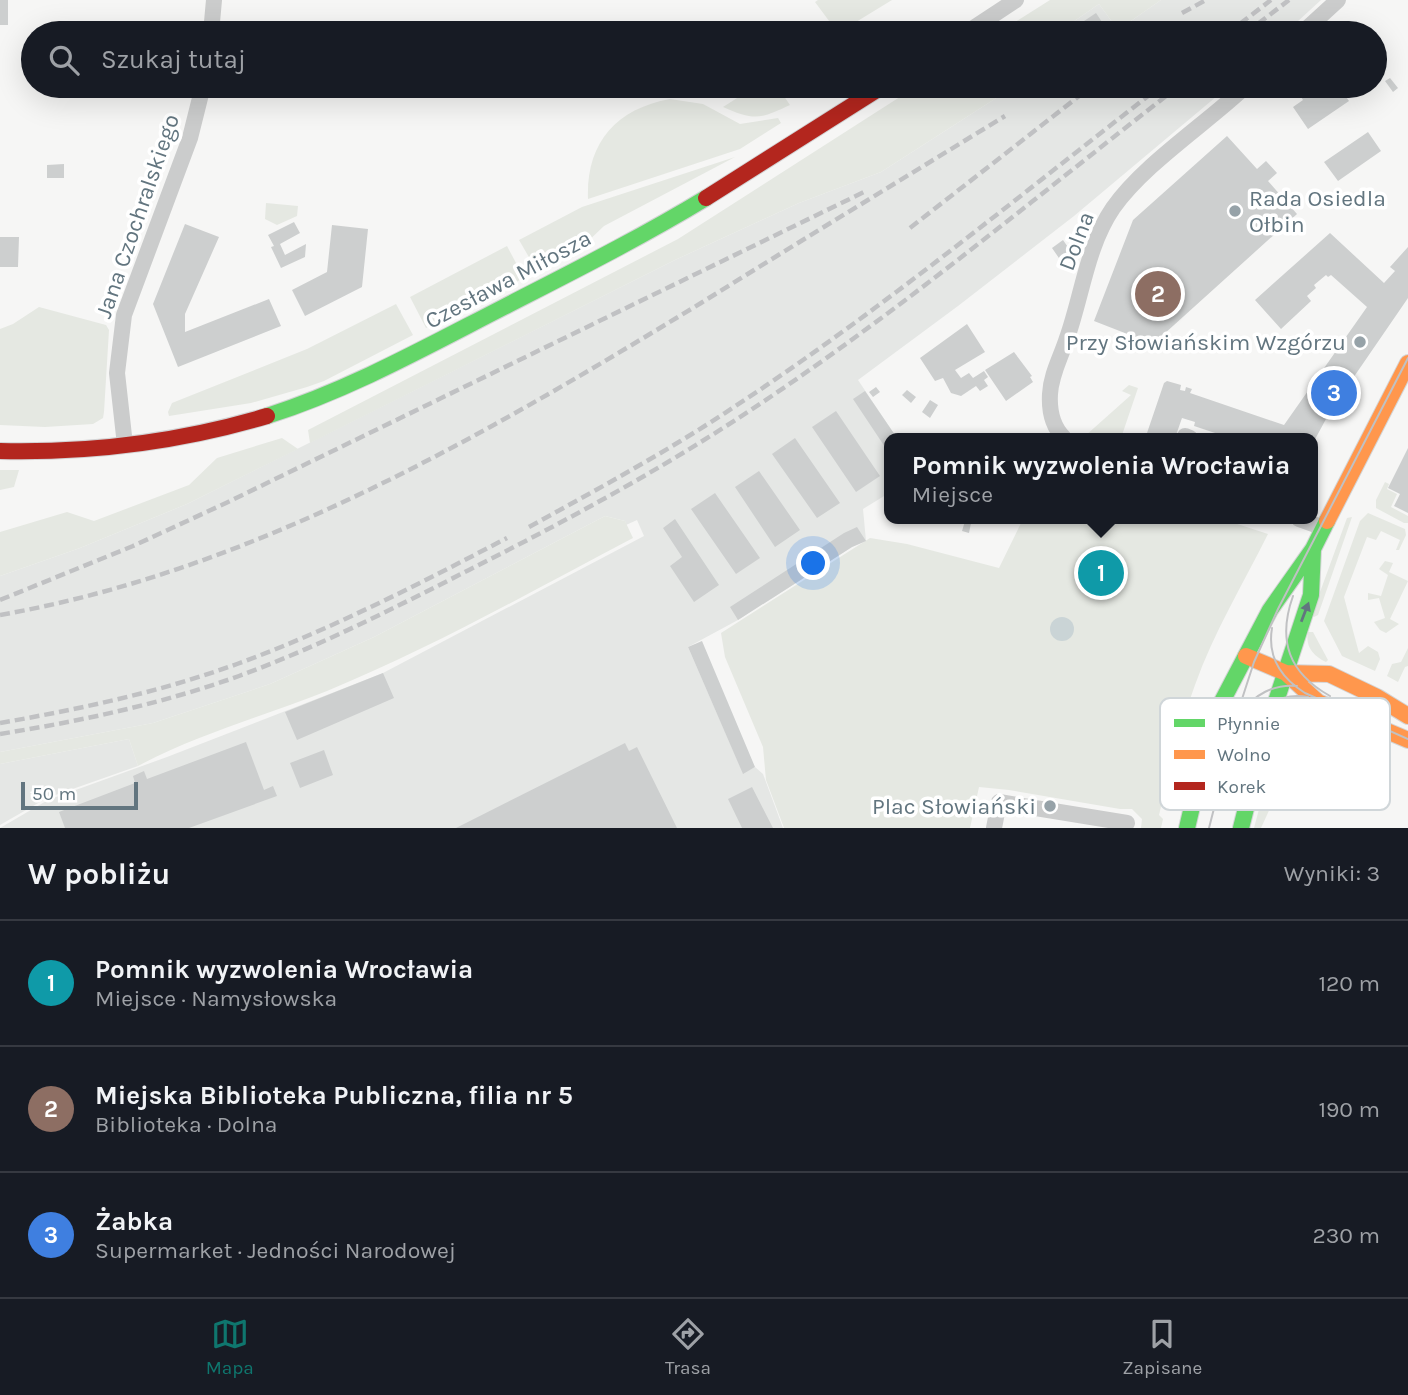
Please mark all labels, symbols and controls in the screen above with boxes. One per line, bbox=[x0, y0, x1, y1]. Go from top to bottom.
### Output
search box bbox=[21, 21, 1387, 98]
icon: search bbox=[45, 41, 83, 79]
text: Szukaj tutaj bbox=[101, 44, 246, 75]
street label: Jana Czochralskiego bbox=[90, 111, 185, 322]
place label: Rada Osiedla Ołbin bbox=[1249, 185, 1386, 238]
marker: Rada Osiedla Ołbin bbox=[1227, 203, 1243, 219]
street label: Dolna bbox=[1053, 208, 1100, 274]
street label: Czesława Miłosza bbox=[421, 224, 596, 335]
pin: 2 bbox=[1135, 268, 1181, 320]
place label: Przy Słowiańskim Wzgórzu bbox=[1066, 329, 1346, 356]
marker: Przy Słowiańskim Wzgórzu bbox=[1352, 334, 1368, 350]
pin: 3 bbox=[1311, 367, 1357, 419]
popup bbox=[884, 433, 1318, 524]
text: Pomnik wyzwolenia Wrocławia bbox=[912, 450, 1290, 481]
text: Miejsce bbox=[912, 481, 993, 508]
your location bbox=[796, 546, 830, 580]
pin: 1 bbox=[1078, 547, 1124, 599]
one-way arrow bbox=[1299, 601, 1310, 622]
legend bbox=[1160, 698, 1390, 810]
text: Płynnie bbox=[1217, 713, 1280, 735]
text: Wolno bbox=[1217, 744, 1271, 766]
text: Korek bbox=[1217, 776, 1267, 798]
scale bar bbox=[21, 779, 138, 811]
text: 50 m bbox=[32, 783, 76, 805]
place label: Plac Słowiański bbox=[872, 793, 1036, 820]
marker: Plac Słowiański bbox=[1042, 798, 1058, 814]
text: W pobliżu bbox=[28, 856, 170, 892]
text: Wyniki: 3 bbox=[1284, 860, 1380, 887]
text: Pomnik wyzwolenia Wrocławia bbox=[95, 954, 473, 985]
text: 1 bbox=[47, 970, 55, 997]
text: 120 m bbox=[1318, 970, 1380, 997]
text: Miejsce · Namysłowska bbox=[95, 985, 337, 1012]
text: Miejska Biblioteka Publiczna, filia nr 5 bbox=[95, 1080, 573, 1111]
text: 2 bbox=[44, 1096, 58, 1123]
text: 190 m bbox=[1318, 1096, 1380, 1123]
text: Biblioteka · Dolna bbox=[95, 1111, 277, 1138]
text: Żabka bbox=[95, 1206, 173, 1237]
text: 3 bbox=[44, 1222, 58, 1249]
text: 230 m bbox=[1312, 1222, 1380, 1249]
text: Supermarket · Jedności Narodowej bbox=[95, 1237, 456, 1264]
tab: Mapa bbox=[206, 1315, 254, 1379]
tab: Trasa bbox=[665, 1315, 711, 1379]
tab: Zapisane bbox=[1122, 1315, 1202, 1379]

